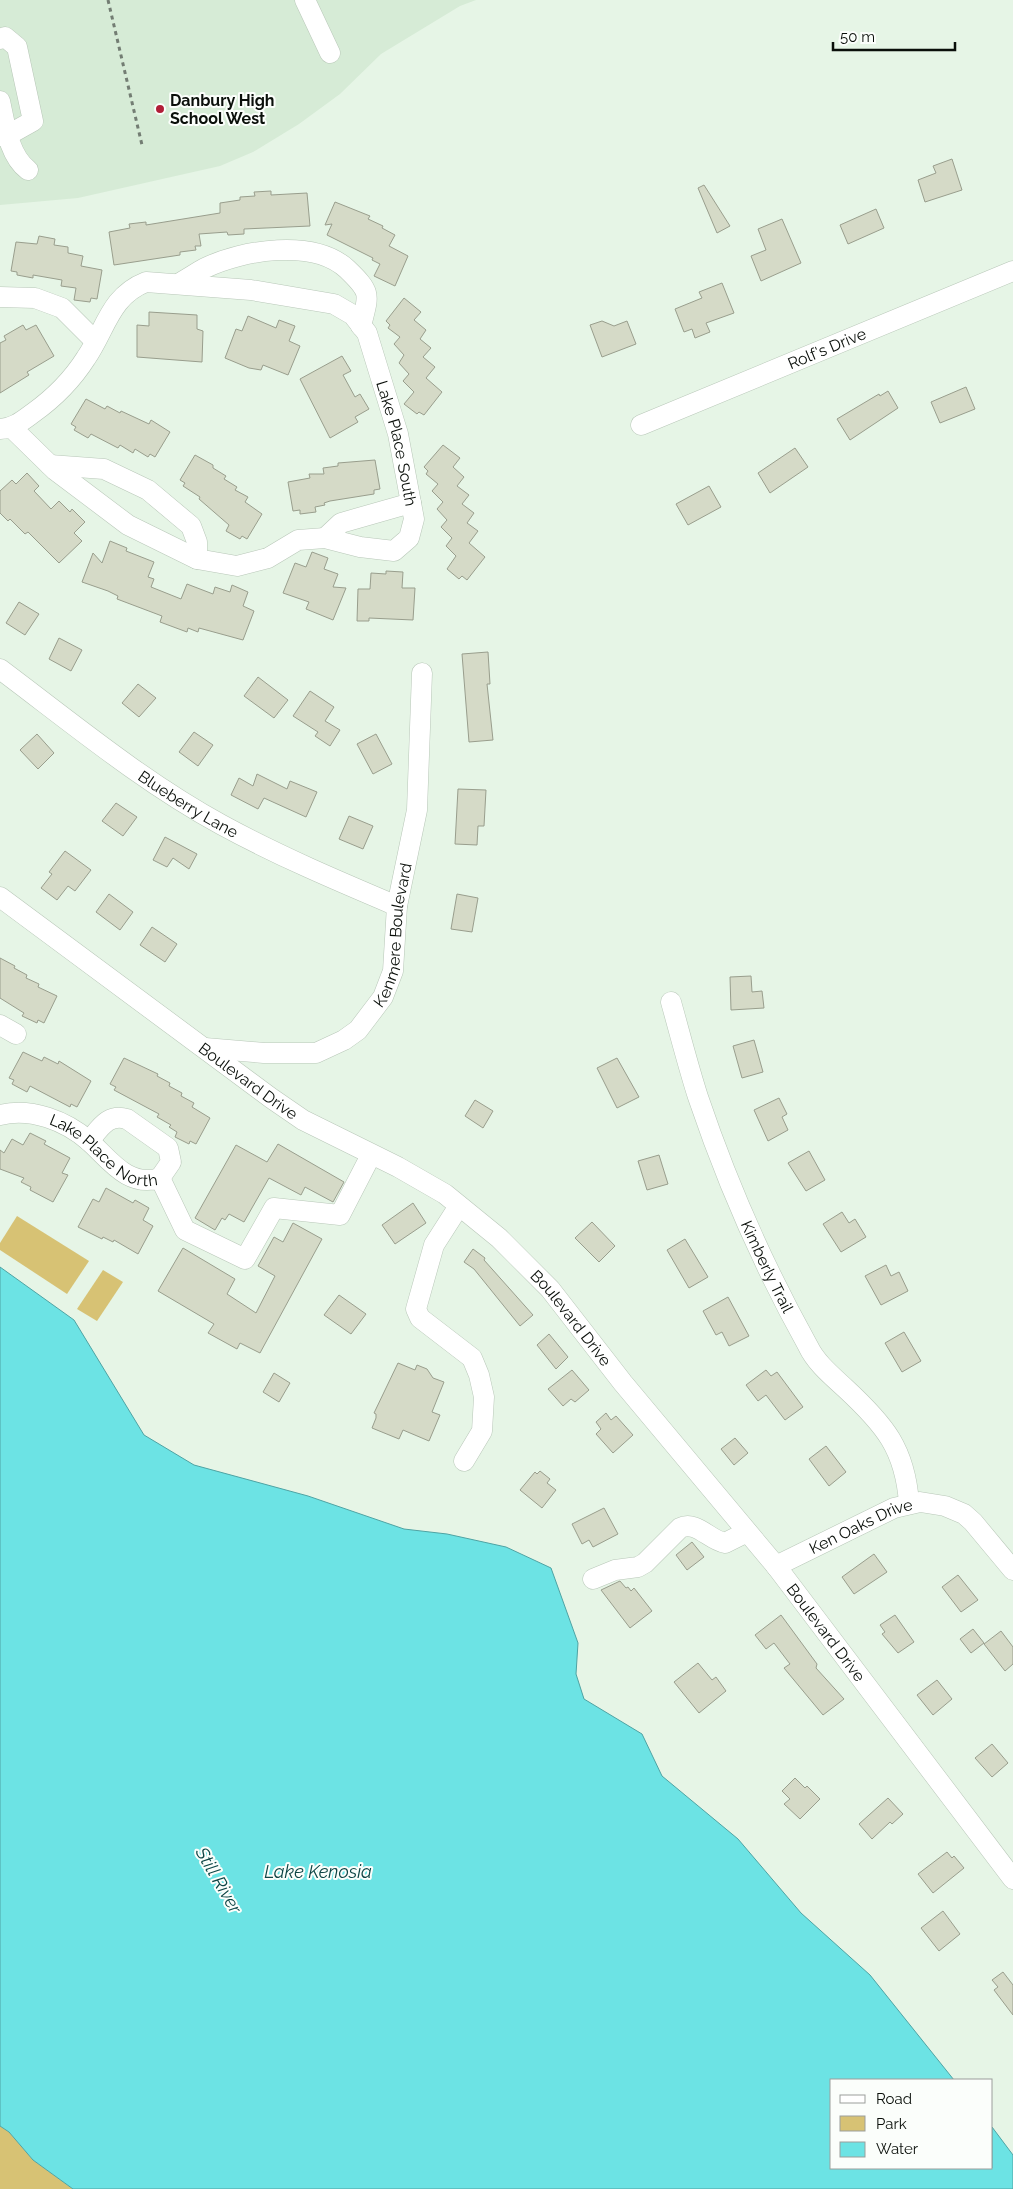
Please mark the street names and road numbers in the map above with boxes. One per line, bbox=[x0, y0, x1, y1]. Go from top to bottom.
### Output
street label: Rolf's Drive bbox=[785, 323, 869, 373]
street label: Lake Place South bbox=[373, 378, 421, 508]
street label: Blueberry Lane bbox=[135, 766, 242, 842]
street label: Kenmere Boulevard bbox=[369, 861, 415, 1011]
street label: Boulevard Drive bbox=[195, 1038, 302, 1123]
street label: Lake Place North bbox=[47, 1110, 159, 1190]
street label: Kimberly Trail bbox=[737, 1217, 798, 1316]
street label: Boulevard Drive bbox=[527, 1266, 616, 1370]
street label: Ken Oaks Drive bbox=[806, 1495, 914, 1558]
street label: Boulevard Drive bbox=[783, 1580, 869, 1685]

